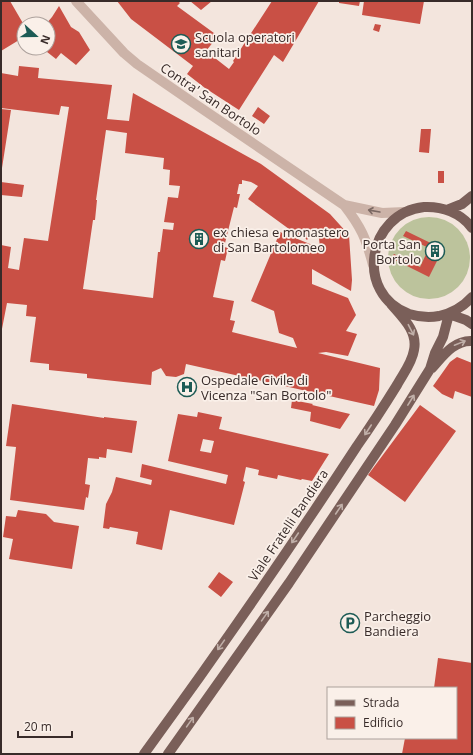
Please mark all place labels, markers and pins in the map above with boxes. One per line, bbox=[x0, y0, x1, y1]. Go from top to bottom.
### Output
place label: Scuola operatori sanitari bbox=[195, 28, 295, 61]
school or university icon: Scuola operatori sanitari bbox=[170, 33, 192, 55]
place label: ex chiesa e monastero di San Bartolomeo bbox=[213, 223, 349, 256]
building icon: ex chiesa e monastero di San Bartolomeo bbox=[188, 228, 210, 250]
place label: Porta San Bortolo bbox=[362, 235, 421, 268]
building icon: Porta San Bortolo bbox=[424, 240, 446, 262]
place label: Ospedale Civile di Vicenza "San Bortolo" bbox=[201, 371, 331, 404]
hospital icon: Ospedale Civile di Vicenza "San Bortolo" bbox=[176, 376, 198, 398]
place label: Parcheggio Bandiera bbox=[364, 607, 431, 640]
parking icon: Parcheggio Bandiera bbox=[339, 612, 361, 634]

